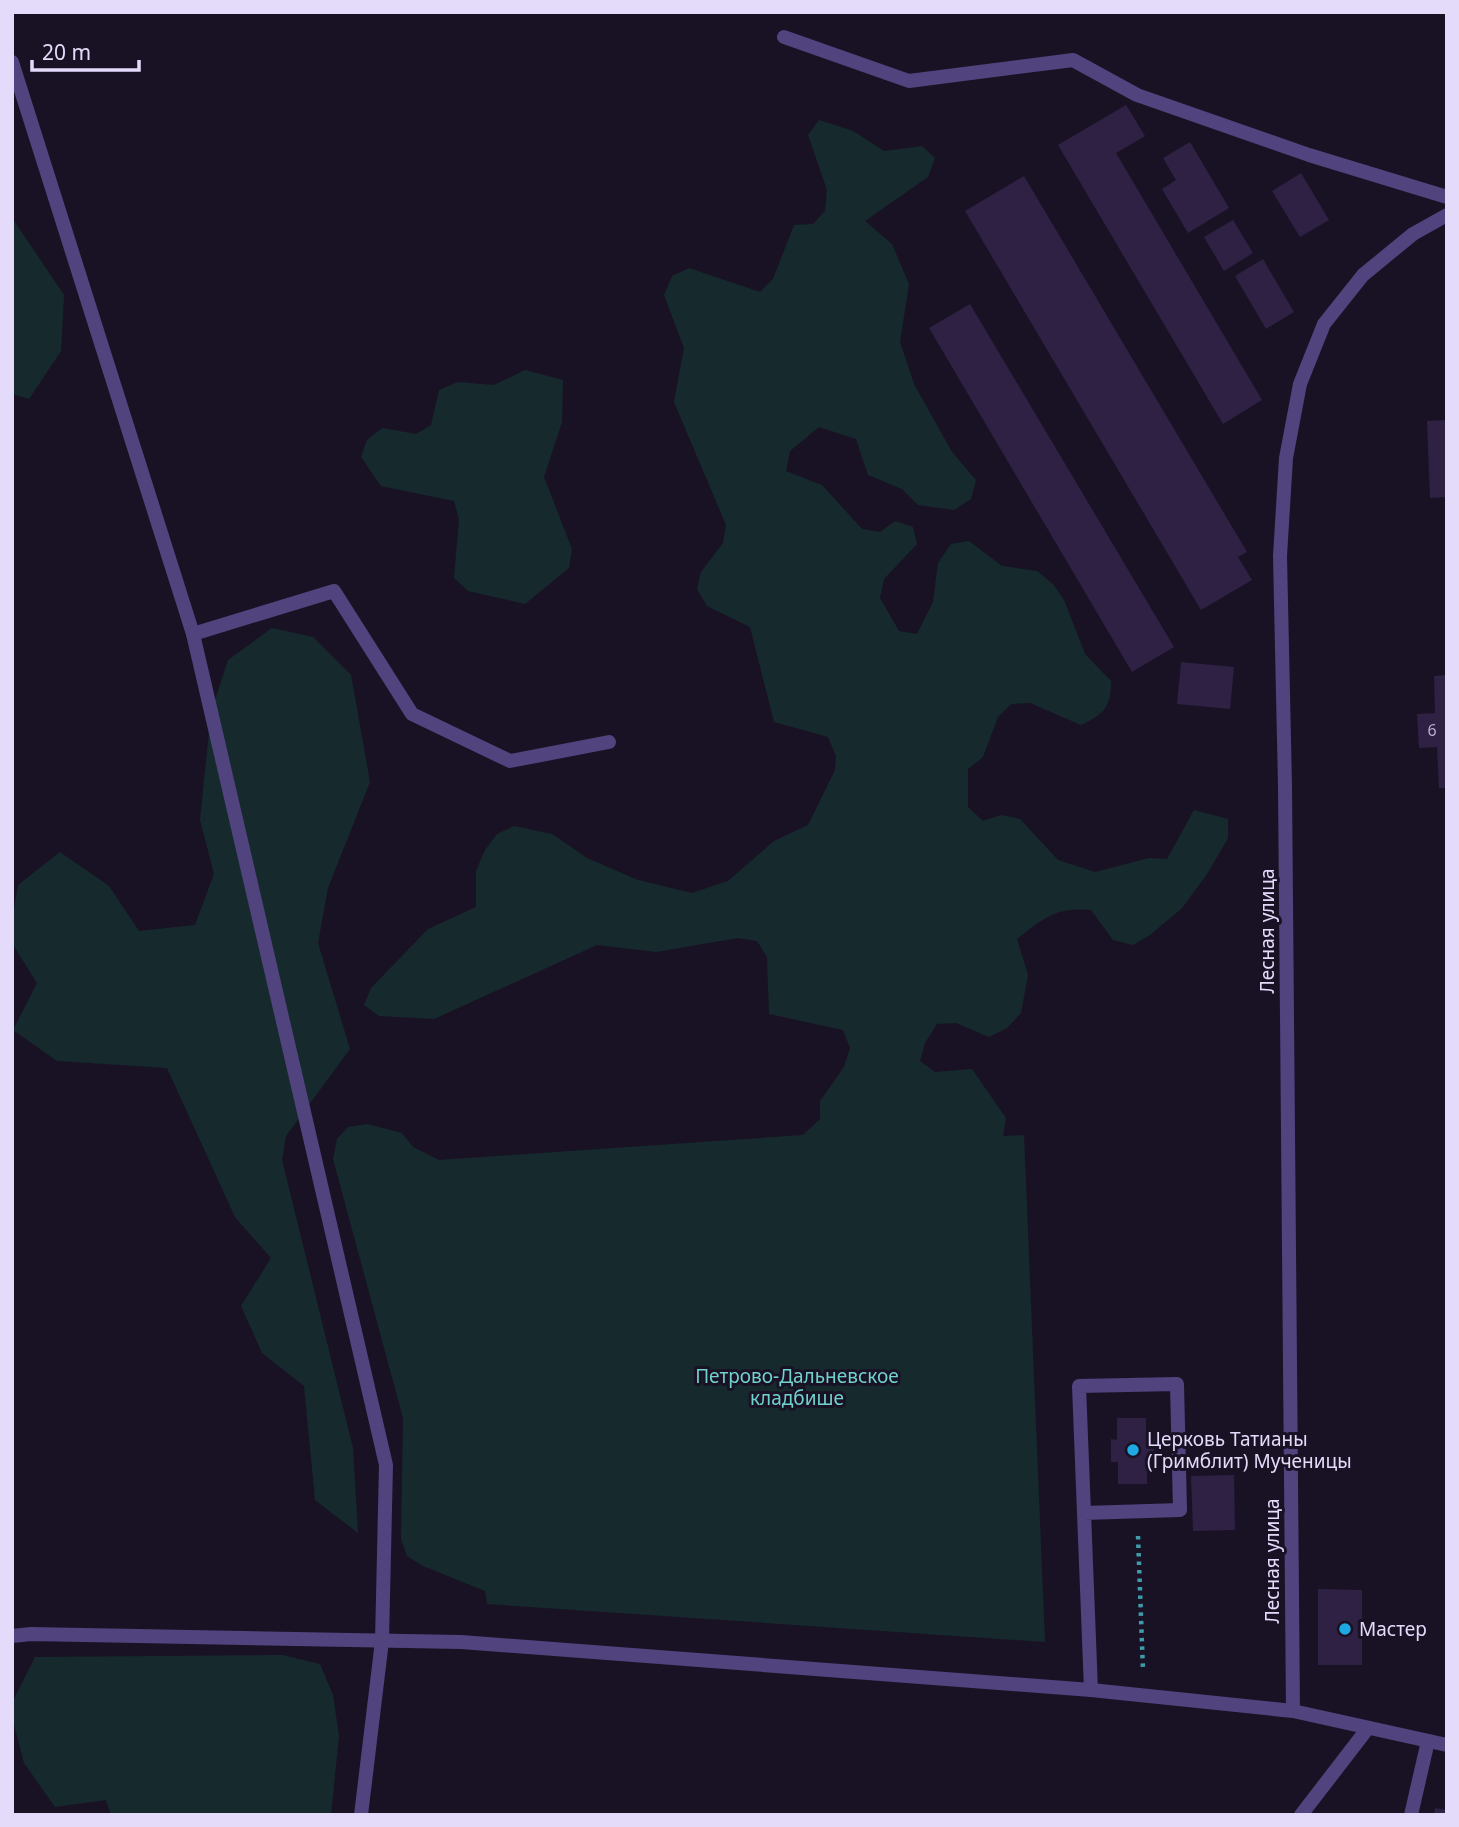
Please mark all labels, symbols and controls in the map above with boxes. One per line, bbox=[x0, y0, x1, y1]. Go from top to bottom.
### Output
scale bar bbox=[32, 28, 138, 72]
text: 20 m bbox=[42, 38, 91, 66]
house number: 6 bbox=[1427, 719, 1437, 741]
street label: Лесная улица bbox=[1254, 868, 1280, 994]
park label: Петрово-Дальневское кладбише bbox=[695, 1363, 899, 1411]
place label: Церковь Татианы (Гримблит) Мученицы bbox=[1147, 1426, 1352, 1474]
marker: Церковь Татианы (Гримблит) Мученицы bbox=[1125, 1442, 1141, 1458]
street label: Лесная улица bbox=[1259, 1498, 1285, 1624]
place label: Мастер bbox=[1359, 1616, 1427, 1642]
marker: Мастер bbox=[1337, 1621, 1353, 1637]

